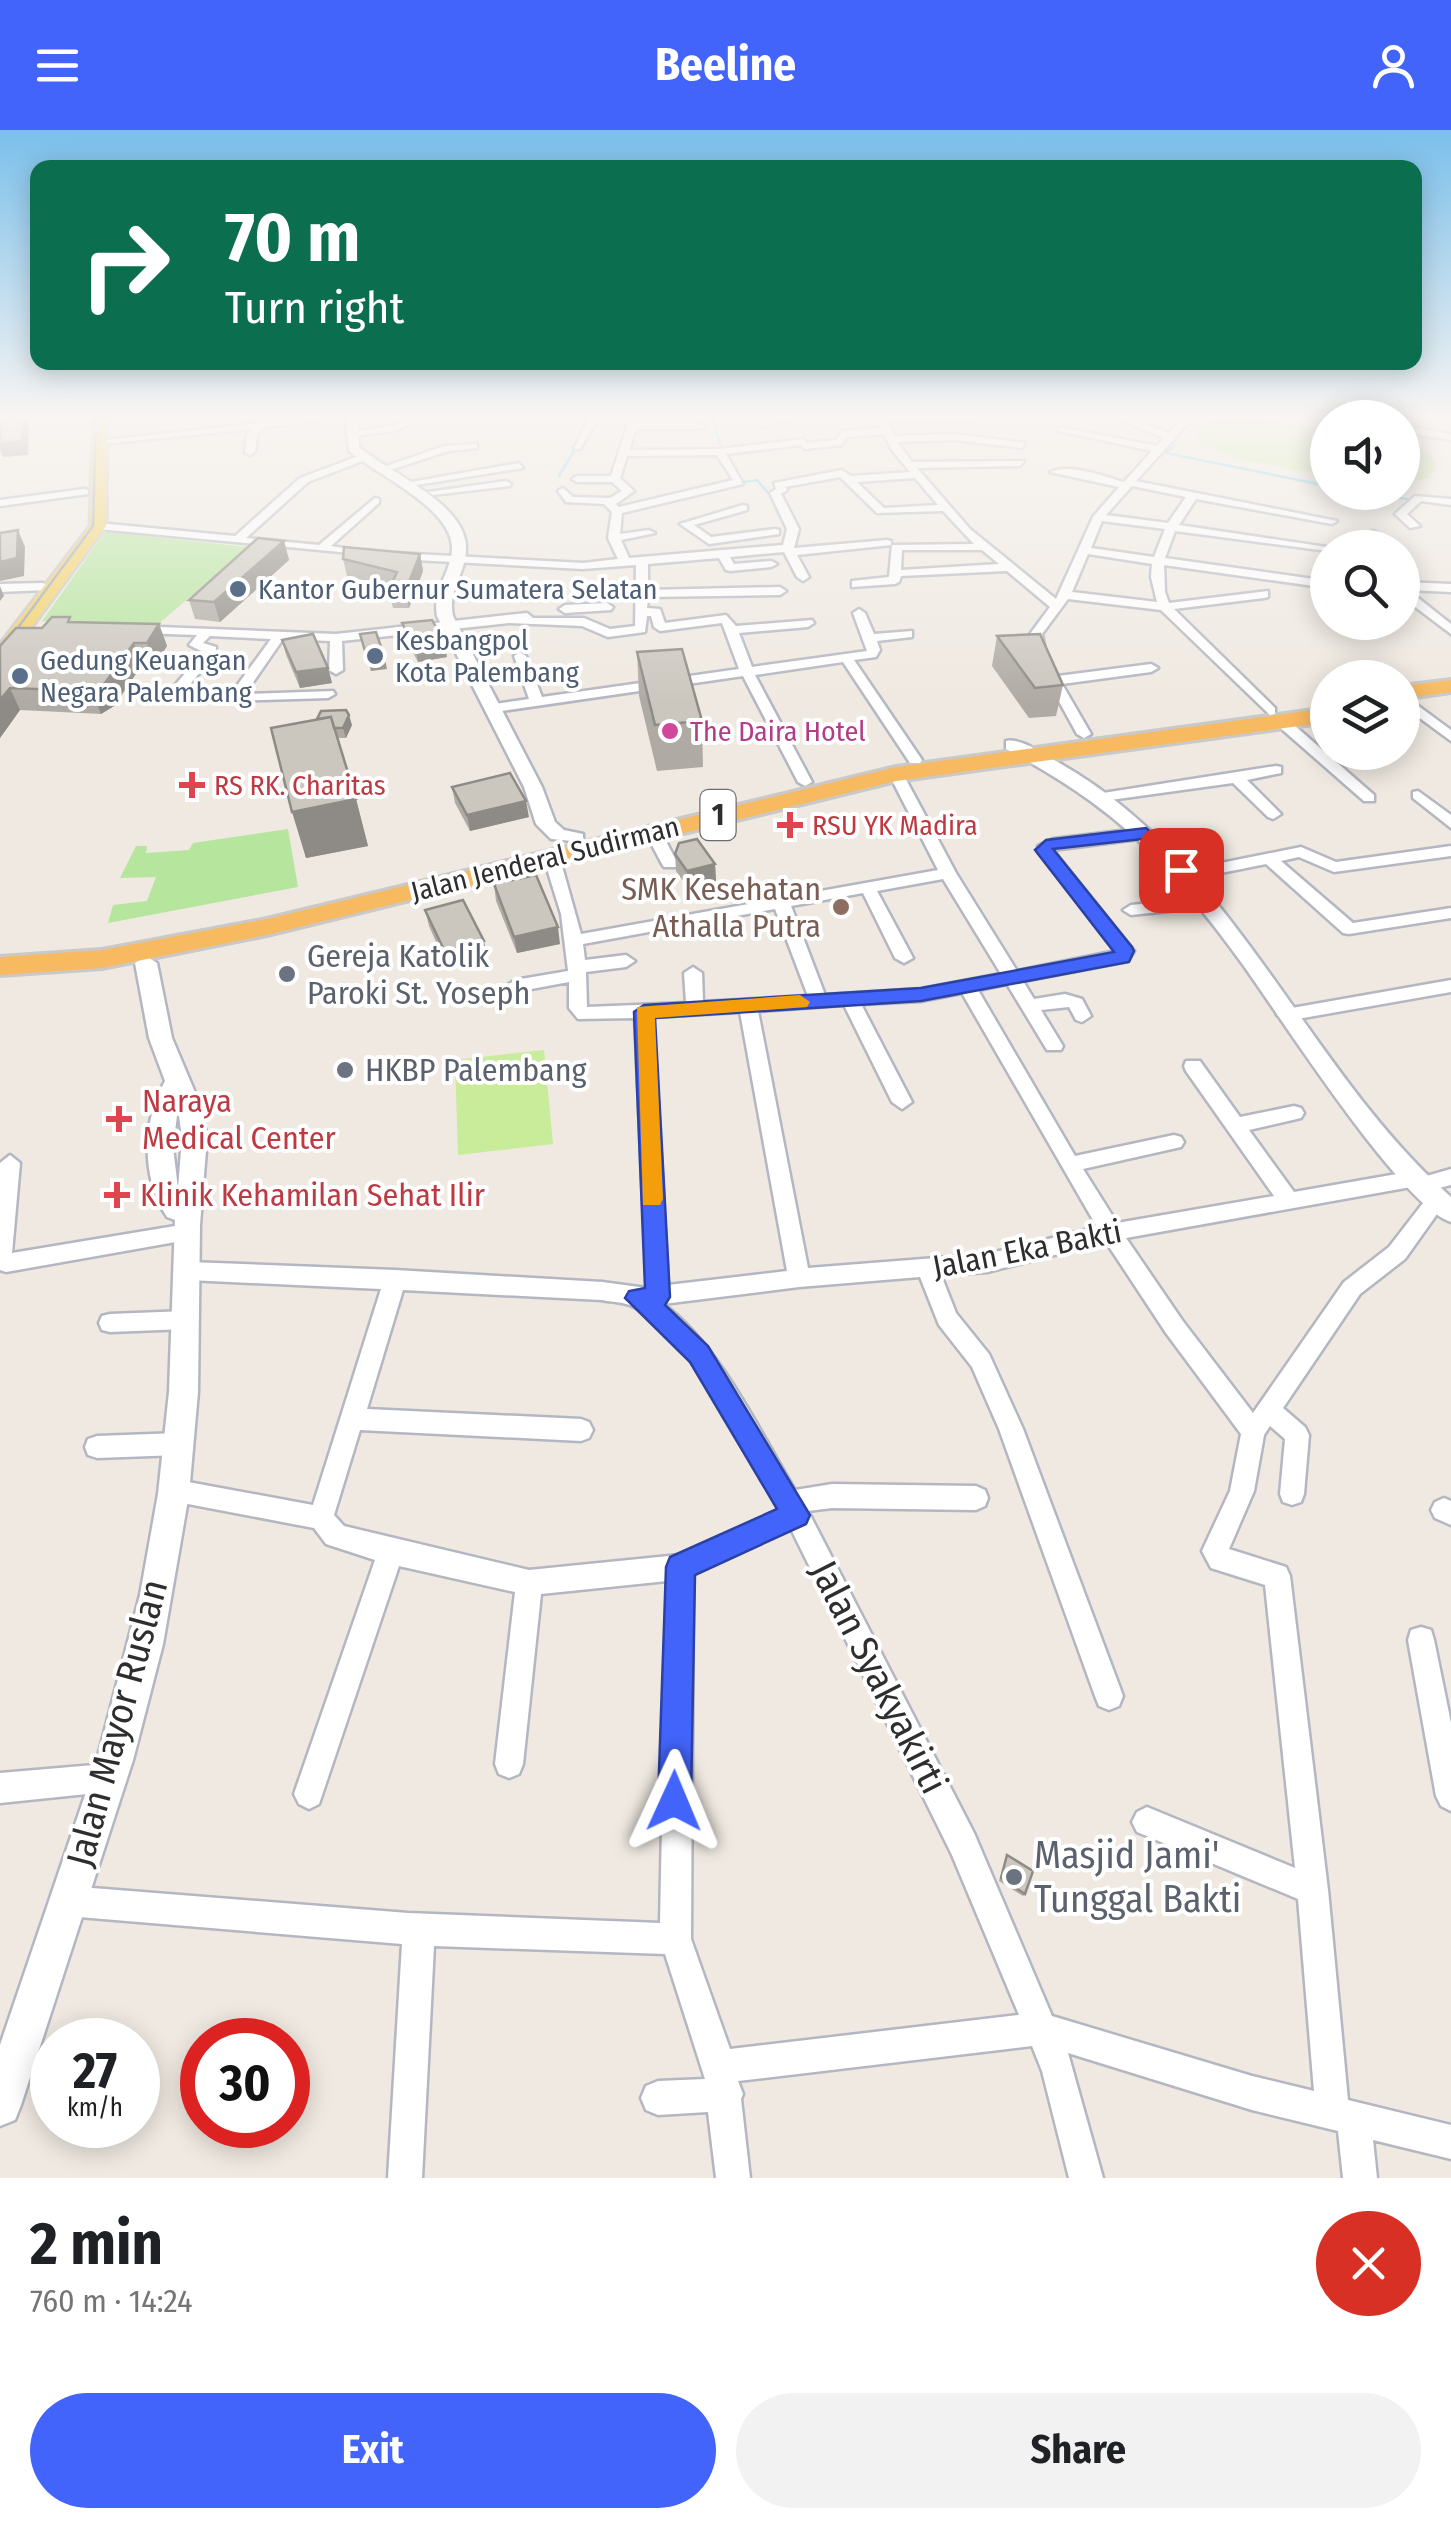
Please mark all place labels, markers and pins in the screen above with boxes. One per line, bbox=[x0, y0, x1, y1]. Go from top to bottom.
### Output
place label: Kantor Gubernur Sumatera Selatan bbox=[258, 573, 658, 606]
marker: Kantor Gubernur Sumatera Selatan bbox=[227, 578, 249, 600]
place label: Kesbangpol Kota Palembang bbox=[395, 624, 580, 689]
place label: Gedung Keuangan Negara Palembang bbox=[40, 644, 253, 709]
marker: Kesbangpol Kota Palembang bbox=[364, 645, 386, 667]
marker: Gedung Keuangan Negara Palembang bbox=[9, 665, 31, 687]
place label: The Daira Hotel bbox=[690, 715, 866, 748]
marker: The Daira Hotel bbox=[659, 720, 681, 742]
place label: RS RK. Charitas bbox=[214, 769, 386, 802]
marker: RS RK. Charitas bbox=[179, 772, 205, 798]
place label: RSU YK Madira bbox=[812, 809, 978, 842]
marker: RSU YK Madira bbox=[777, 812, 803, 838]
pin bbox=[1139, 828, 1224, 913]
place label: SMK Kesehatan Athalla Putra bbox=[621, 870, 821, 945]
marker: SMK Kesehatan Athalla Putra bbox=[830, 896, 852, 918]
place label: Gereja Katolik Paroki St. Yoseph bbox=[307, 937, 530, 1012]
marker: Gereja Katolik Paroki St. Yoseph bbox=[276, 963, 298, 985]
place label: HKBP Palembang bbox=[365, 1051, 587, 1089]
marker: HKBP Palembang bbox=[334, 1059, 356, 1081]
place label: Naraya Medical Center bbox=[142, 1082, 336, 1157]
marker: Naraya Medical Center bbox=[106, 1106, 132, 1132]
place label: Klinik Kehamilan Sehat Ilir bbox=[140, 1176, 485, 1214]
marker: Klinik Kehamilan Sehat Ilir bbox=[104, 1182, 130, 1208]
place label: Masjid Jami' Tunggal Bakti bbox=[1034, 1832, 1241, 1922]
marker: Masjid Jami' Tunggal Bakti bbox=[1003, 1866, 1025, 1888]

